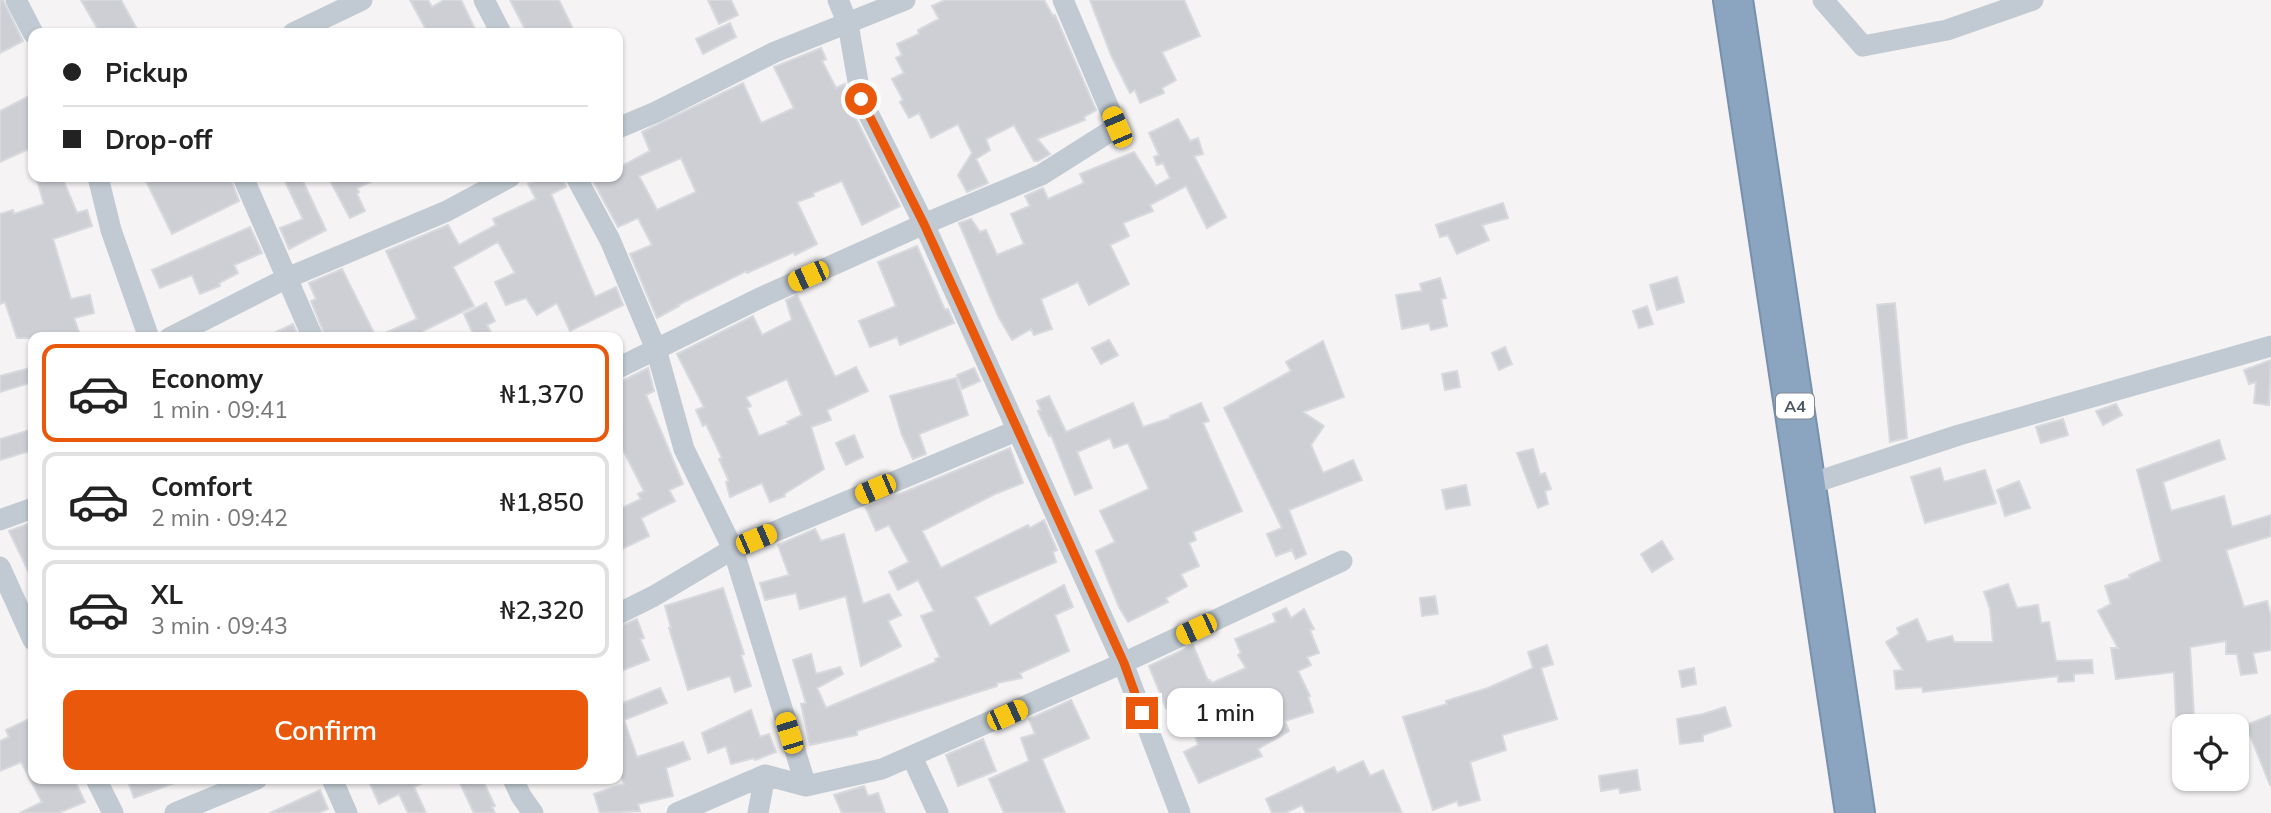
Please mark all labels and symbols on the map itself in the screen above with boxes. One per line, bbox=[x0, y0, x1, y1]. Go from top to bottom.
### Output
route start bbox=[845, 83, 877, 115]
car bbox=[1100, 104, 1135, 150]
car bbox=[785, 258, 832, 294]
road number: A4 bbox=[1776, 394, 1814, 418]
car bbox=[852, 471, 899, 507]
car bbox=[733, 521, 780, 557]
car bbox=[1173, 611, 1220, 647]
callout: 1 min bbox=[1166, 688, 1282, 738]
car bbox=[984, 697, 1031, 733]
route end bbox=[1126, 697, 1158, 729]
car bbox=[773, 710, 806, 756]

